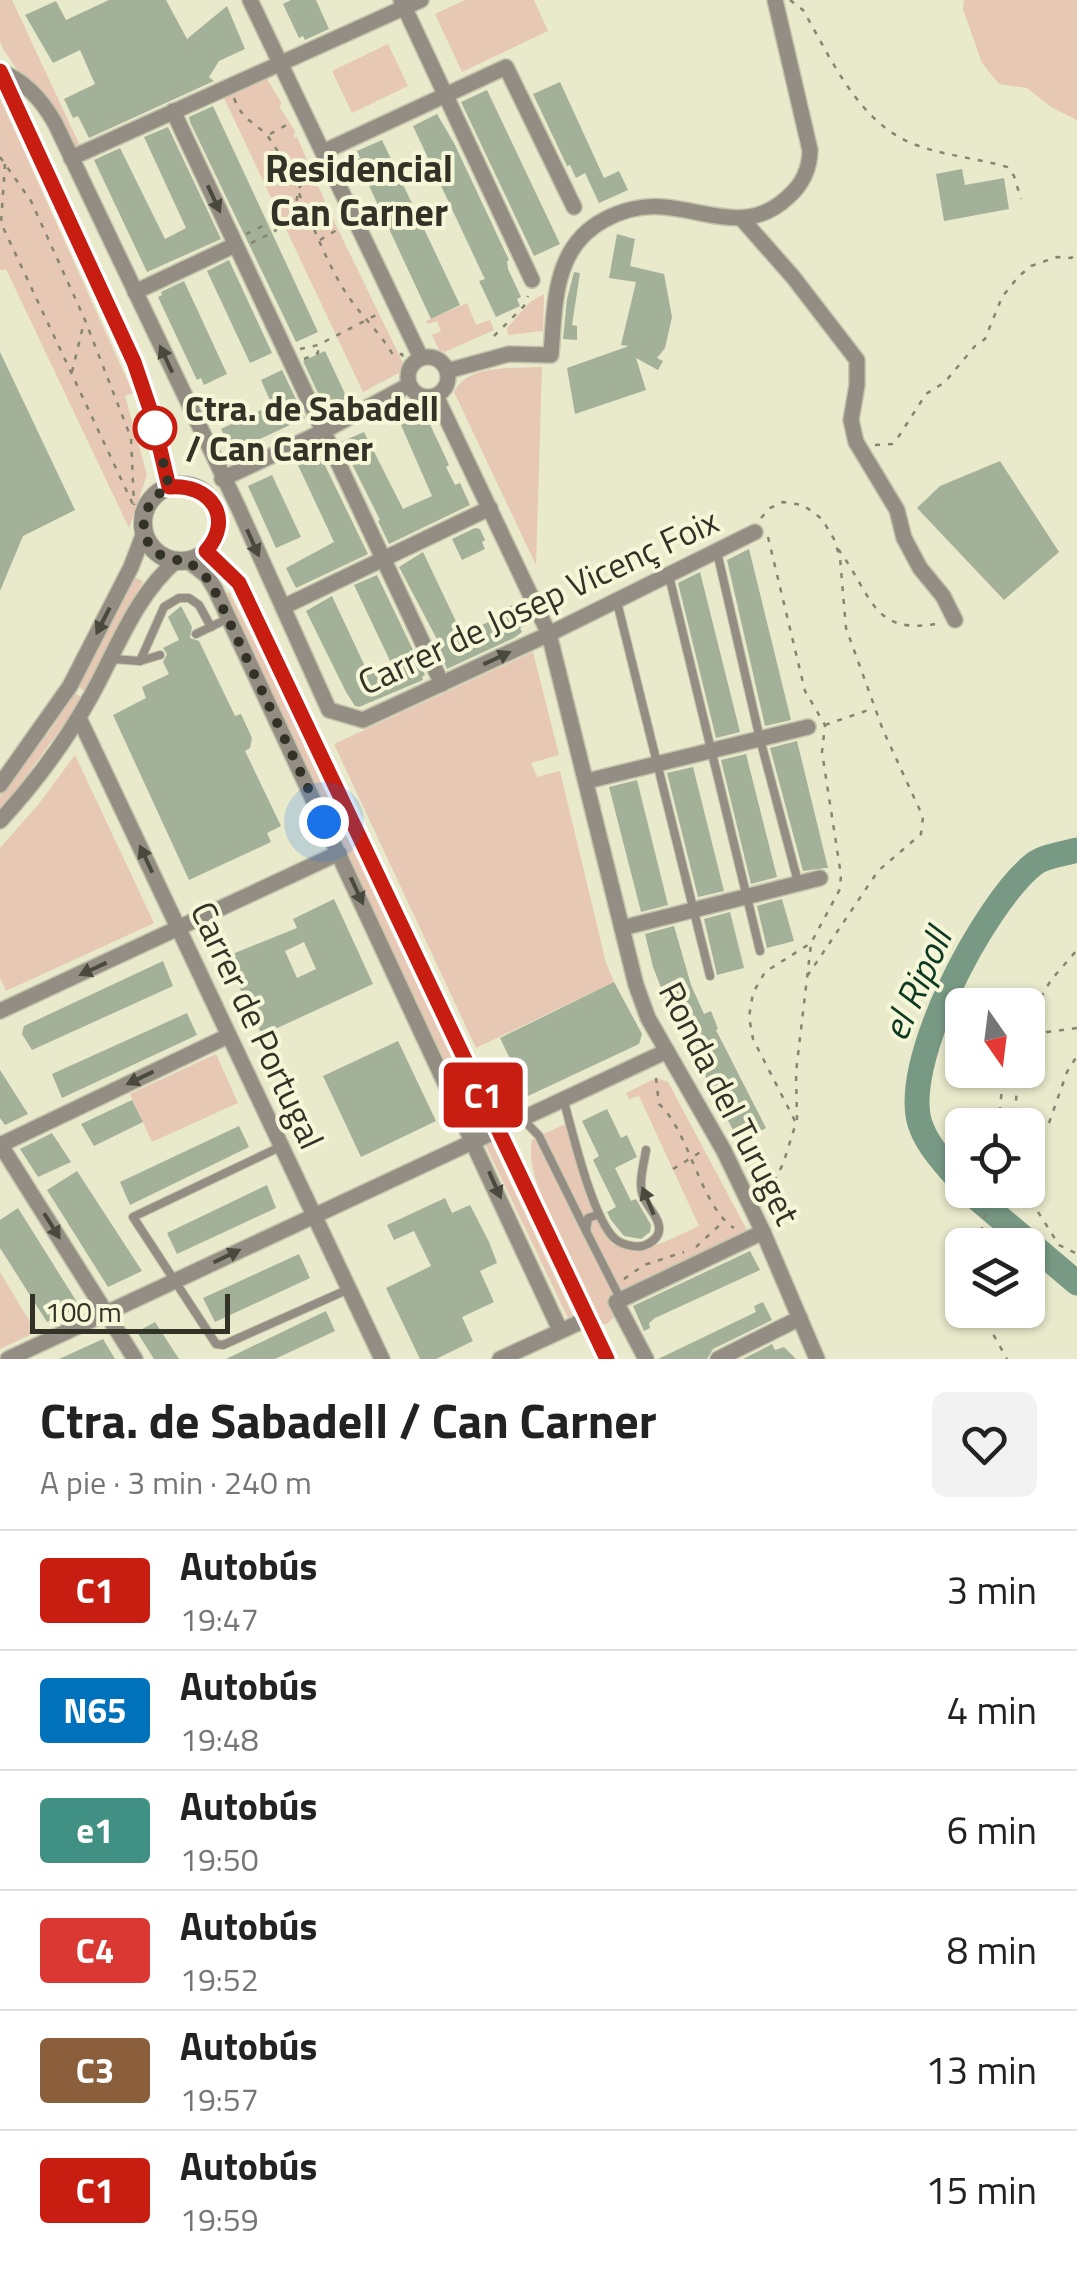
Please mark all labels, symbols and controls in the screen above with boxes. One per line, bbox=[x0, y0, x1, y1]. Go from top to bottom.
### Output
district label: Residencial Can Carner bbox=[265, 139, 453, 241]
one-way arrow bbox=[205, 185, 222, 214]
one-way arrow bbox=[158, 344, 174, 373]
place label: Ctra. de Sabadell / Can Carner bbox=[185, 381, 439, 475]
marker: Ctra. de Sabadell / Can Carner bbox=[134, 407, 176, 449]
street label: Carrer de Josep Vicenç Foix bbox=[349, 493, 727, 708]
one-way arrow bbox=[245, 529, 262, 558]
one-way arrow bbox=[95, 607, 112, 636]
one-way arrow bbox=[483, 650, 512, 667]
your location bbox=[299, 797, 349, 847]
one-way arrow bbox=[138, 844, 155, 873]
one-way arrow bbox=[349, 876, 365, 906]
street label: Carrer de Portugal bbox=[177, 892, 339, 1158]
water label: el Ripoll bbox=[866, 915, 968, 1049]
one-way arrow bbox=[78, 961, 107, 977]
street label: Ronda del Turuget bbox=[645, 972, 815, 1234]
north arrow bbox=[945, 988, 1045, 1088]
map controls bbox=[945, 988, 1045, 1328]
line badge: C1 bbox=[438, 1062, 528, 1128]
text: C1 bbox=[464, 1068, 502, 1122]
one-way arrow bbox=[125, 1069, 154, 1086]
button: locate bbox=[945, 1108, 1045, 1208]
one-way arrow bbox=[487, 1170, 503, 1200]
one-way arrow bbox=[639, 1185, 655, 1215]
one-way arrow bbox=[43, 1212, 60, 1240]
button: layers bbox=[945, 1228, 1045, 1328]
one-way arrow bbox=[213, 1248, 242, 1265]
scale bar bbox=[30, 1289, 230, 1334]
text: 100 m bbox=[45, 1290, 122, 1333]
text: Ctra. de Sabadell / Can Carner bbox=[40, 1384, 657, 1457]
button: heart bbox=[932, 1392, 1037, 1497]
text: A pie · 3 min · 240 m bbox=[40, 1458, 312, 1506]
text: Autobús bbox=[180, 1537, 318, 1595]
text: 3 min bbox=[947, 1561, 1037, 1619]
text: C1 bbox=[76, 1563, 114, 1617]
text: 19:47 bbox=[180, 1595, 259, 1643]
text: Autobús bbox=[180, 1657, 318, 1715]
text: 4 min bbox=[947, 1681, 1037, 1739]
text: N65 bbox=[63, 1683, 127, 1737]
text: 19:48 bbox=[180, 1715, 259, 1763]
text: Autobús bbox=[180, 1777, 318, 1835]
text: 6 min bbox=[947, 1801, 1037, 1859]
text: e1 bbox=[76, 1803, 114, 1857]
text: 19:50 bbox=[180, 1835, 259, 1883]
text: Autobús bbox=[180, 1897, 318, 1955]
text: 8 min bbox=[947, 1921, 1037, 1979]
text: C4 bbox=[76, 1923, 114, 1977]
text: 19:52 bbox=[180, 1955, 259, 2003]
text: Autobús bbox=[180, 2017, 318, 2075]
text: 13 min bbox=[926, 2041, 1037, 2099]
text: C3 bbox=[76, 2043, 114, 2097]
text: 19:57 bbox=[180, 2075, 259, 2123]
text: Autobús bbox=[180, 2137, 318, 2195]
text: 15 min bbox=[926, 2161, 1037, 2219]
text: C1 bbox=[76, 2163, 114, 2217]
text: 19:59 bbox=[180, 2195, 259, 2243]

